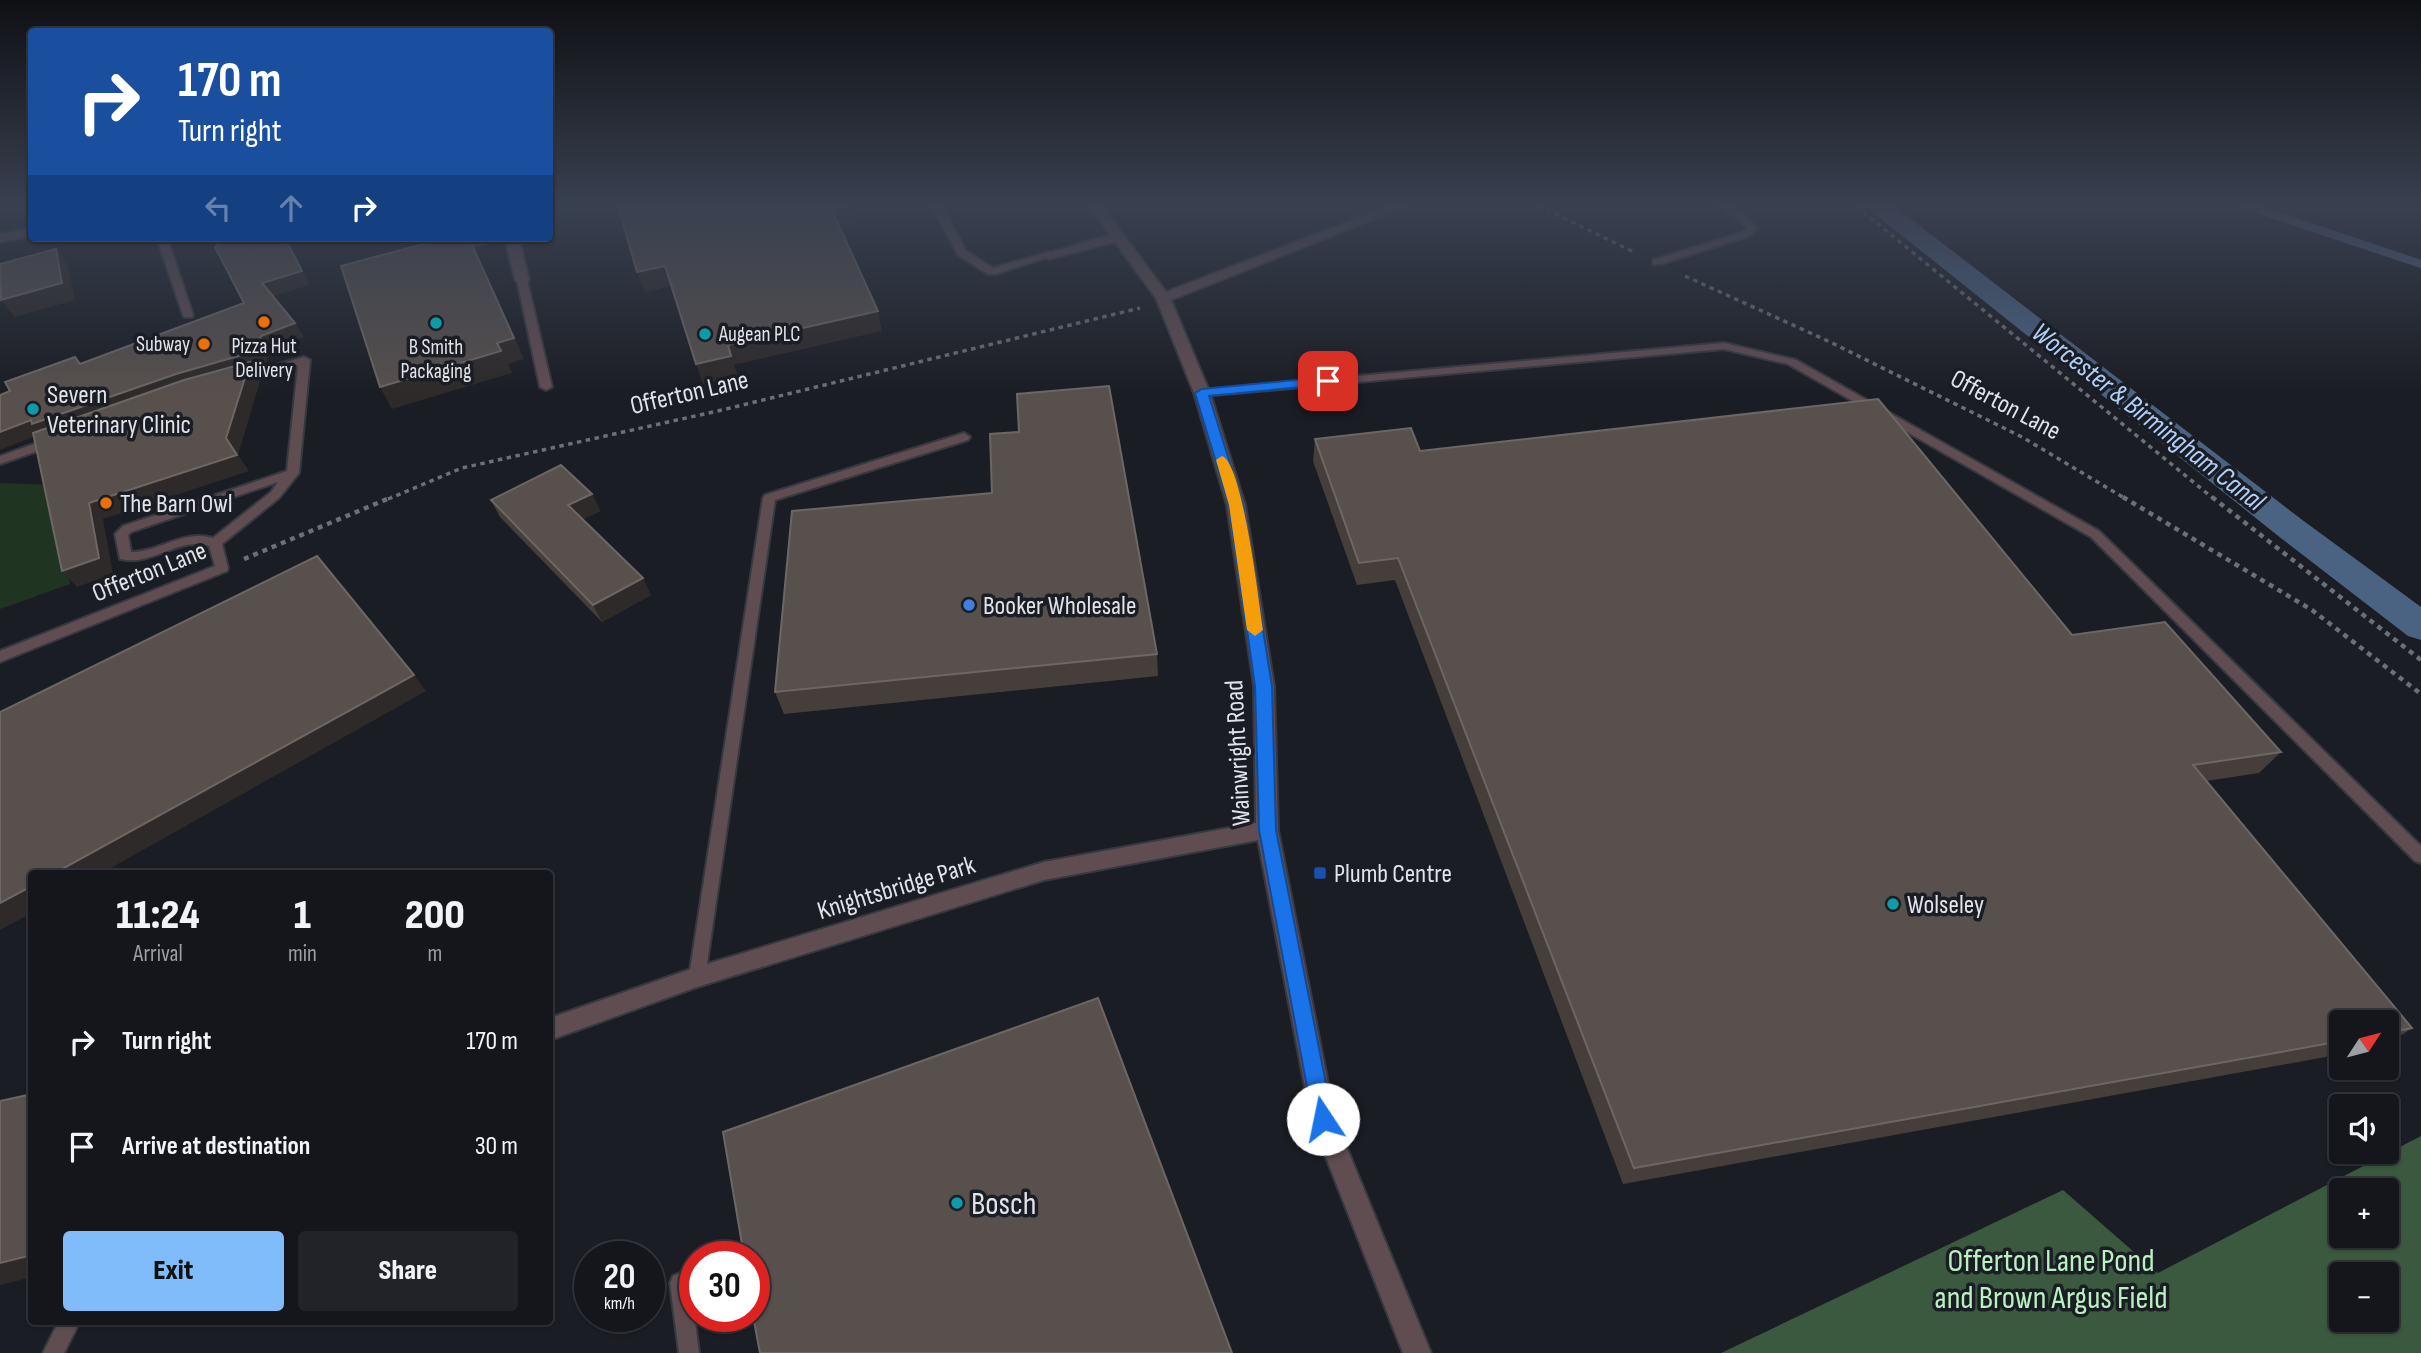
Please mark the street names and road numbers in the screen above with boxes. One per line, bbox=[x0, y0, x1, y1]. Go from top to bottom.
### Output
street label: Offerton Lane bbox=[1945, 363, 2066, 447]
street label: Offerton Lane bbox=[627, 365, 751, 422]
street label: Offerton Lane bbox=[88, 535, 211, 609]
street label: Wainwright Road bbox=[1219, 679, 1258, 827]
street label: Knightsbridge Park bbox=[814, 850, 979, 927]

